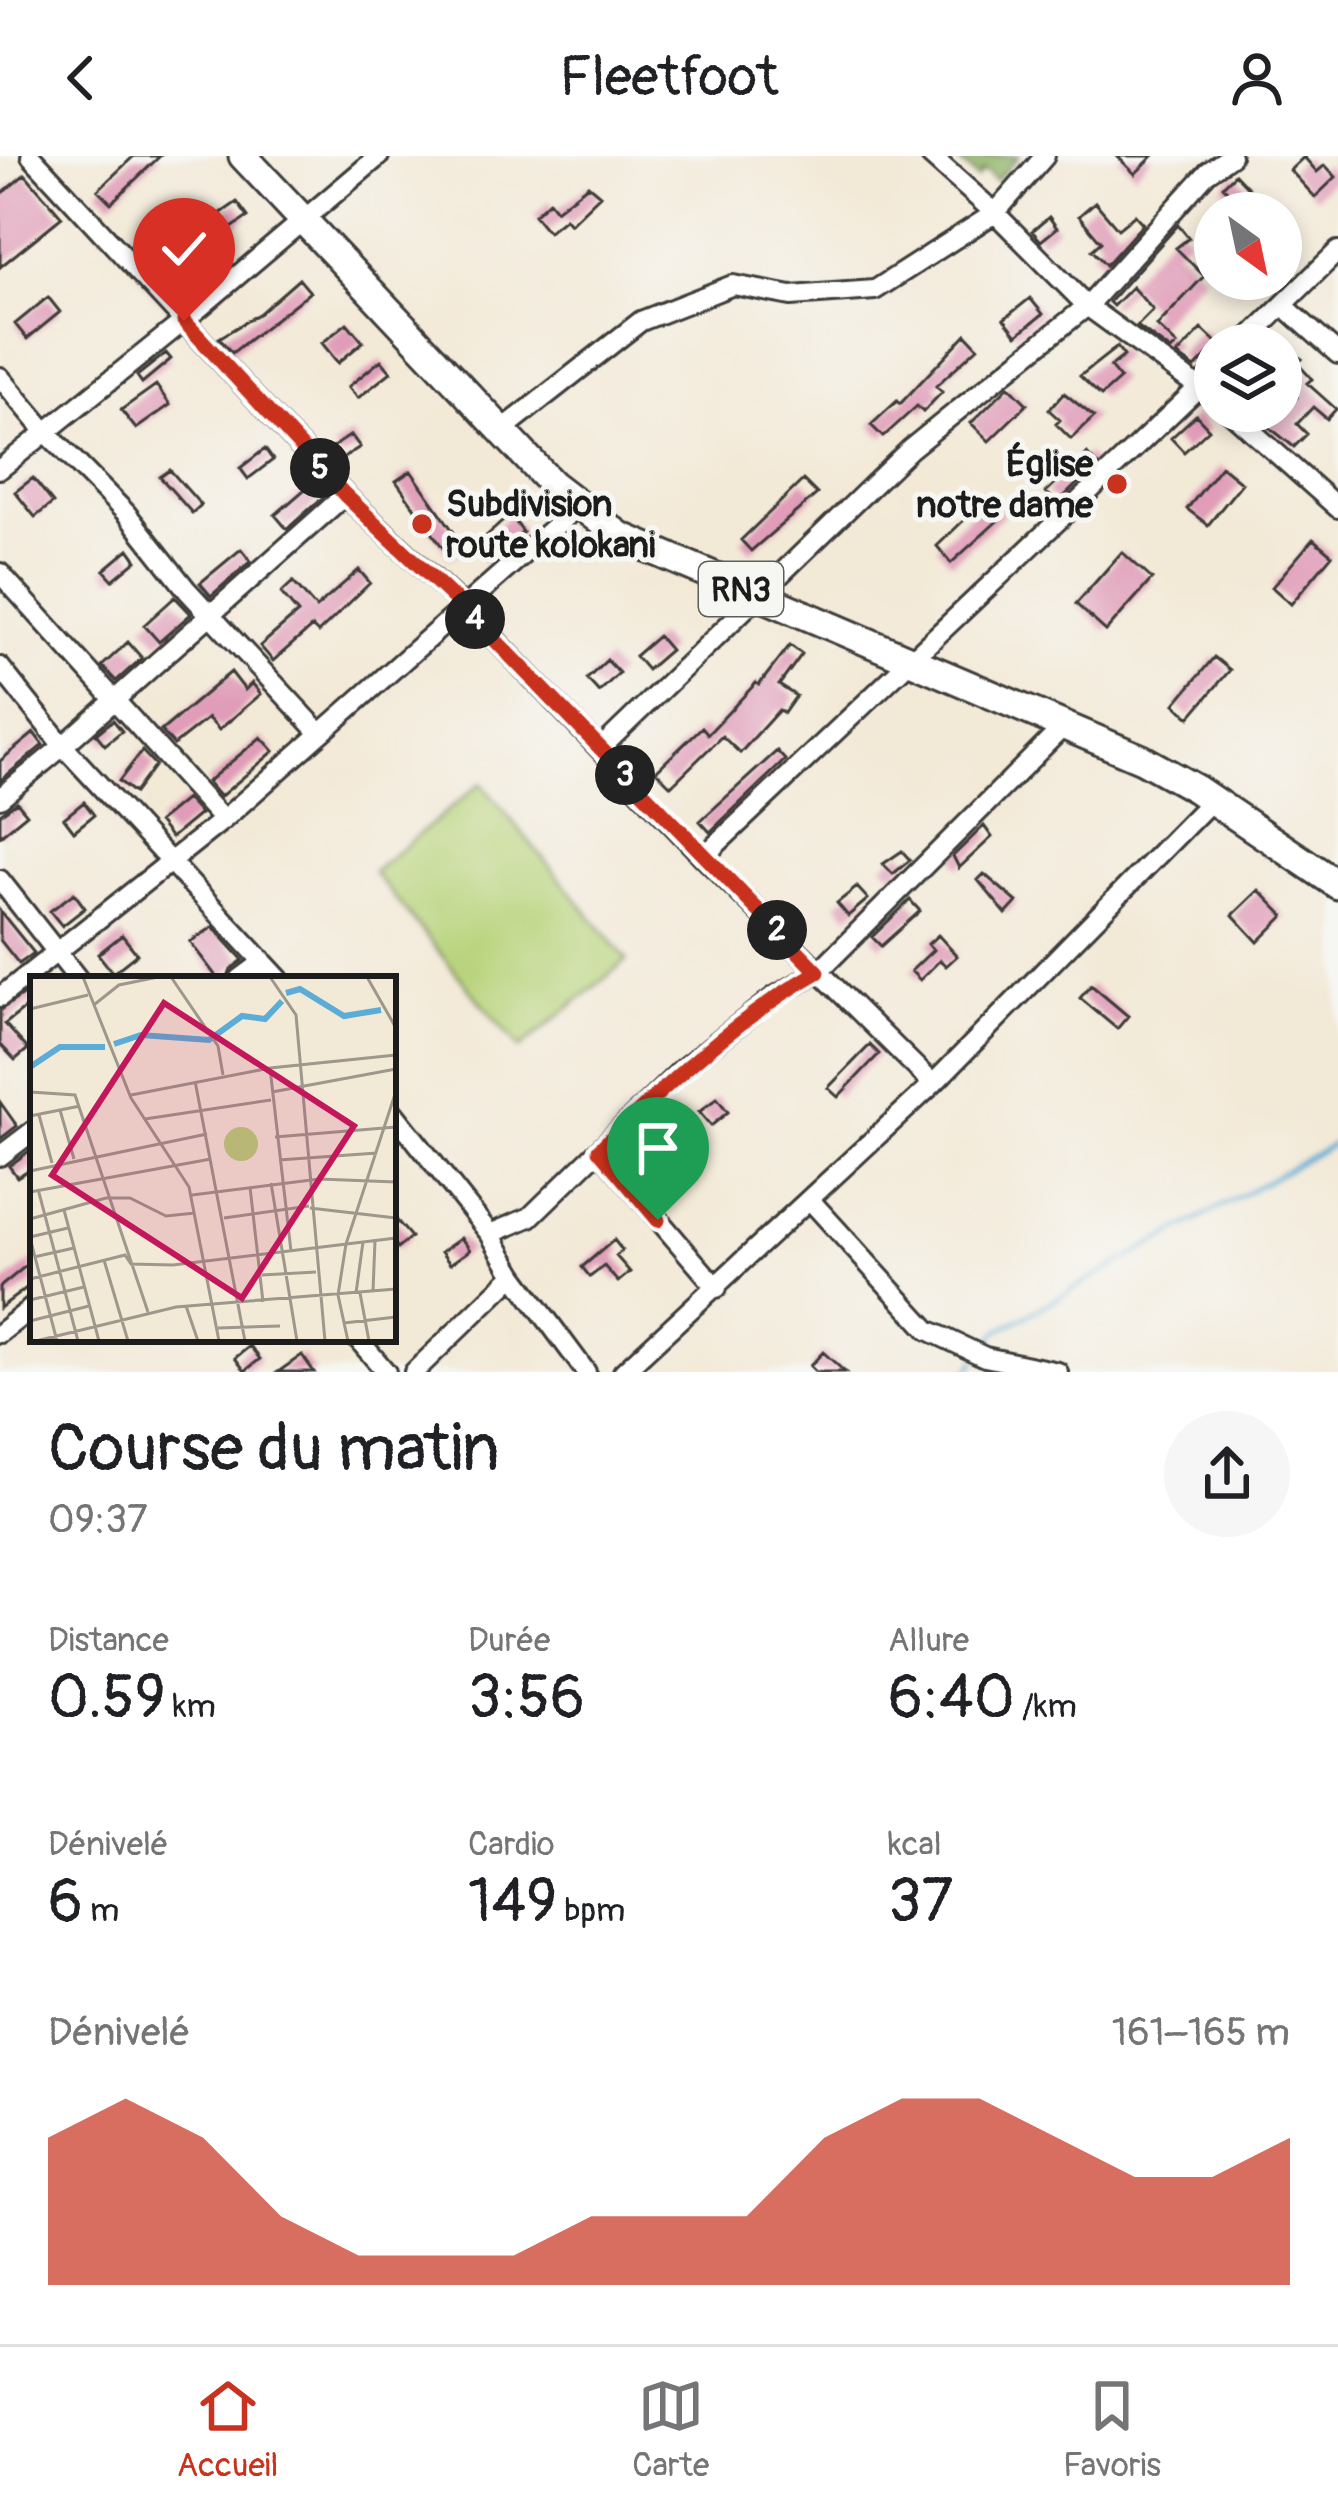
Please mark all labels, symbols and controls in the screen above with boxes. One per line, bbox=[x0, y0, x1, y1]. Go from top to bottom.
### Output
text: Fleetfoot bbox=[560, 44, 778, 112]
icon: back bbox=[48, 45, 114, 111]
icon: person bbox=[1224, 45, 1290, 111]
north arrow bbox=[1194, 192, 1302, 300]
map controls bbox=[1194, 192, 1302, 432]
pin bbox=[133, 198, 235, 321]
icon: check bbox=[151, 216, 217, 282]
button: layers bbox=[1194, 324, 1302, 432]
pin: 5 bbox=[290, 438, 350, 498]
place label: Église notre dame bbox=[916, 441, 1094, 528]
text: 5 bbox=[311, 447, 329, 488]
marker: Église notre dame bbox=[1104, 471, 1130, 497]
place label: Subdivision route kolokani bbox=[446, 482, 655, 568]
marker: Subdivision route kolokani bbox=[409, 511, 435, 537]
road number: RN3 bbox=[699, 562, 783, 616]
pin: 4 bbox=[445, 589, 505, 649]
text: 4 bbox=[465, 598, 485, 639]
pin: 3 bbox=[595, 745, 655, 805]
text: 3 bbox=[616, 754, 634, 795]
pin: 2 bbox=[747, 900, 807, 960]
text: 2 bbox=[768, 909, 786, 950]
inset map bbox=[30, 976, 396, 1342]
pin bbox=[607, 1097, 709, 1220]
icon: arrive bbox=[625, 1115, 691, 1181]
text: Course du matin bbox=[48, 1408, 500, 1491]
button: share bbox=[1164, 1411, 1290, 1537]
text: 09:37 bbox=[48, 1495, 148, 1544]
text: Distance bbox=[48, 1620, 169, 1661]
text: Durée bbox=[468, 1620, 550, 1661]
text: Allure bbox=[888, 1620, 969, 1661]
text: 0.59 bbox=[48, 1661, 166, 1736]
text: 3:56 bbox=[468, 1661, 585, 1736]
text: 6:40 bbox=[888, 1661, 1015, 1736]
text: km bbox=[166, 1686, 216, 1727]
text: /km bbox=[1015, 1686, 1077, 1727]
text: Dénivelé bbox=[48, 1824, 168, 1865]
text: Cardio bbox=[468, 1824, 555, 1865]
text: kcal bbox=[888, 1824, 942, 1865]
text: 6 bbox=[48, 1865, 83, 1940]
text: 149 bbox=[468, 1865, 557, 1940]
text: 37 bbox=[888, 1865, 953, 1940]
text: m bbox=[83, 1890, 119, 1931]
text: bpm bbox=[557, 1890, 625, 1931]
text: Dénivelé bbox=[48, 2008, 190, 2057]
text: 161–165 m bbox=[1112, 2008, 1290, 2057]
tab: Accueil bbox=[177, 2373, 278, 2486]
tab: Carte bbox=[632, 2373, 709, 2486]
tab: Favoris bbox=[1063, 2373, 1161, 2486]

